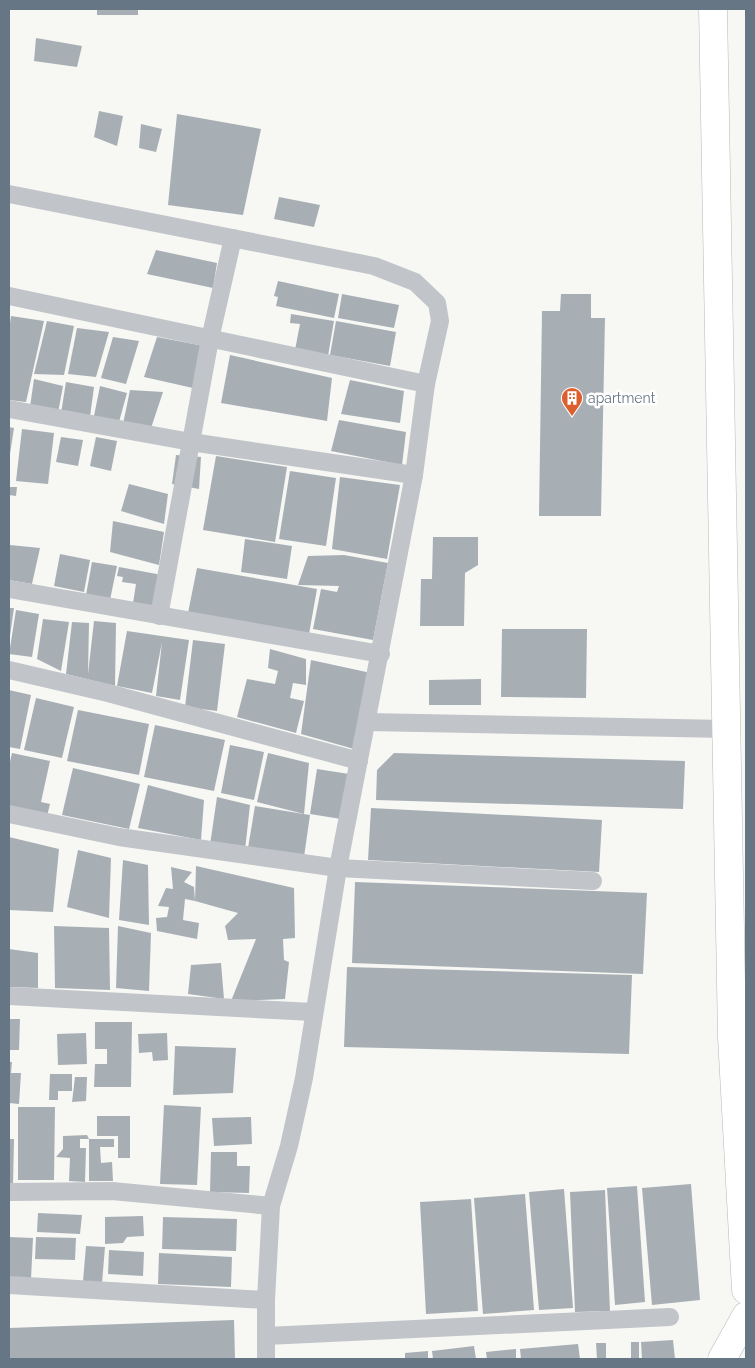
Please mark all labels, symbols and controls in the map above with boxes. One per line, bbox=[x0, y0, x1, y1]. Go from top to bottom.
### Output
building icon: apartment bbox=[560, 386, 584, 417]
place label: apartment bbox=[588, 390, 656, 406]

